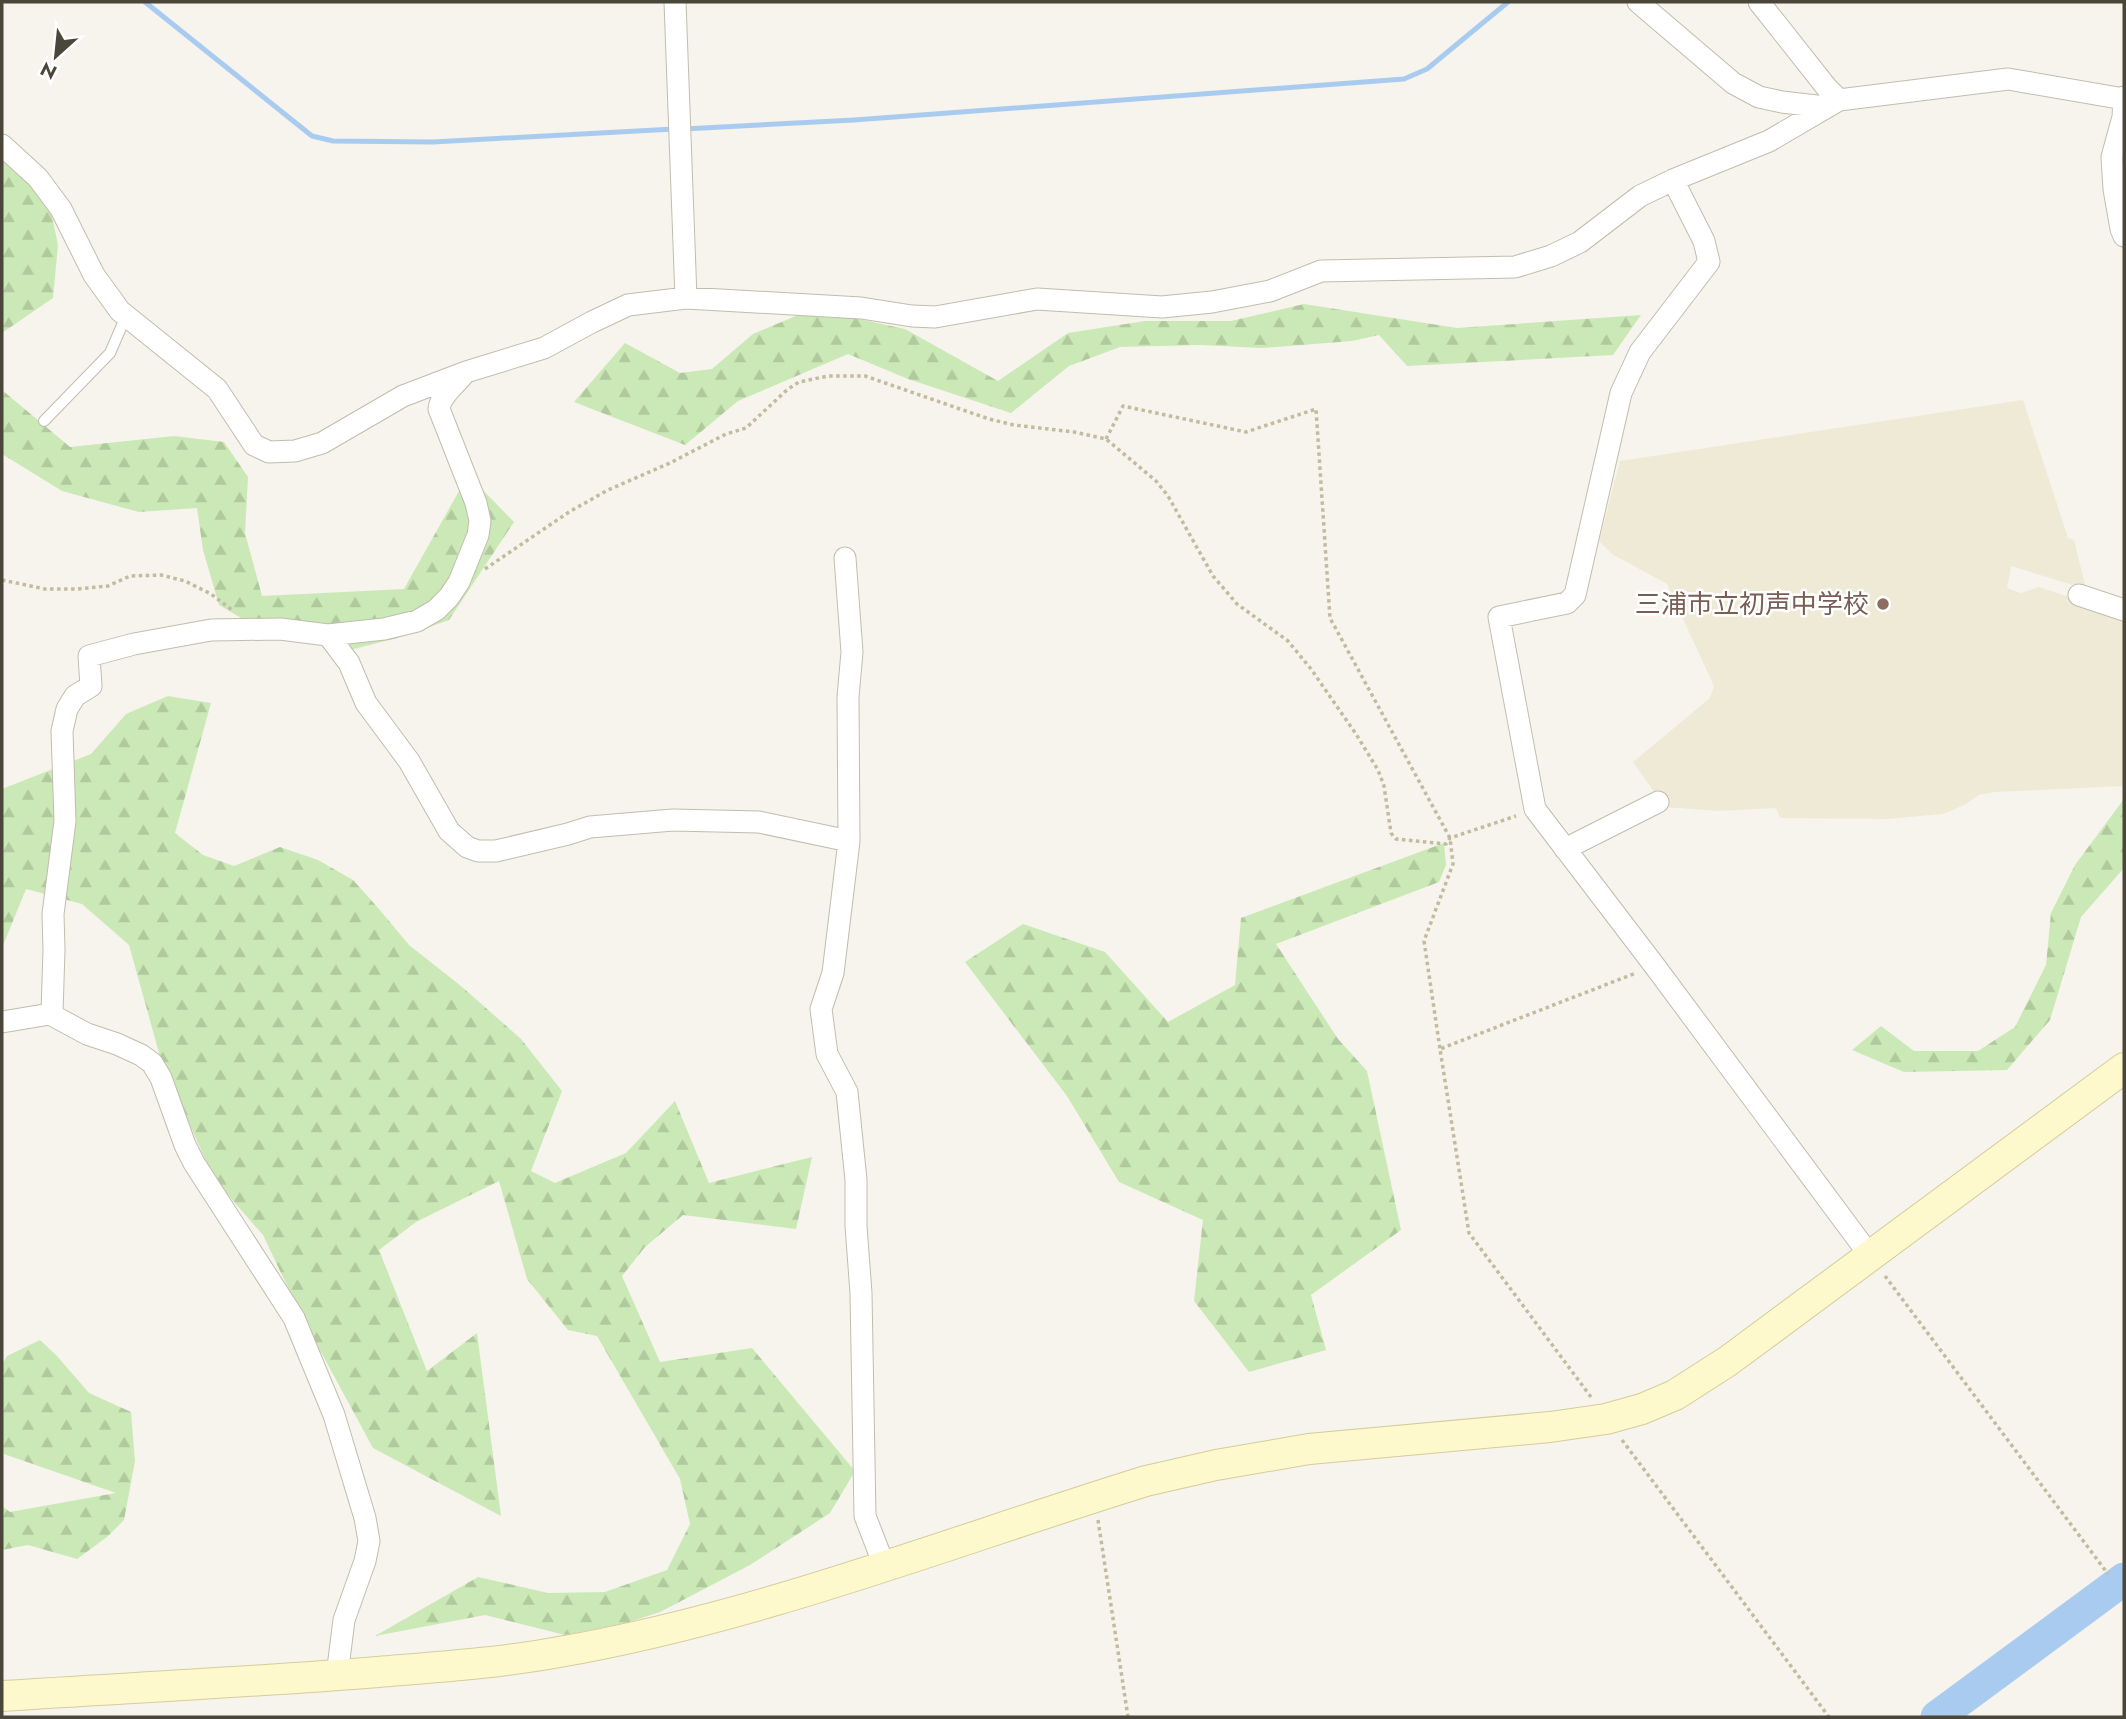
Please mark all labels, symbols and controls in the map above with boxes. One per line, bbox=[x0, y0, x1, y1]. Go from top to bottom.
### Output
north arrow bbox=[21, 21, 91, 91]
text: N bbox=[36, 55, 61, 86]
place label: 三浦市立初声中学校 bbox=[1635, 585, 1869, 623]
marker: 三浦市立初声中学校 bbox=[1875, 596, 1891, 612]

